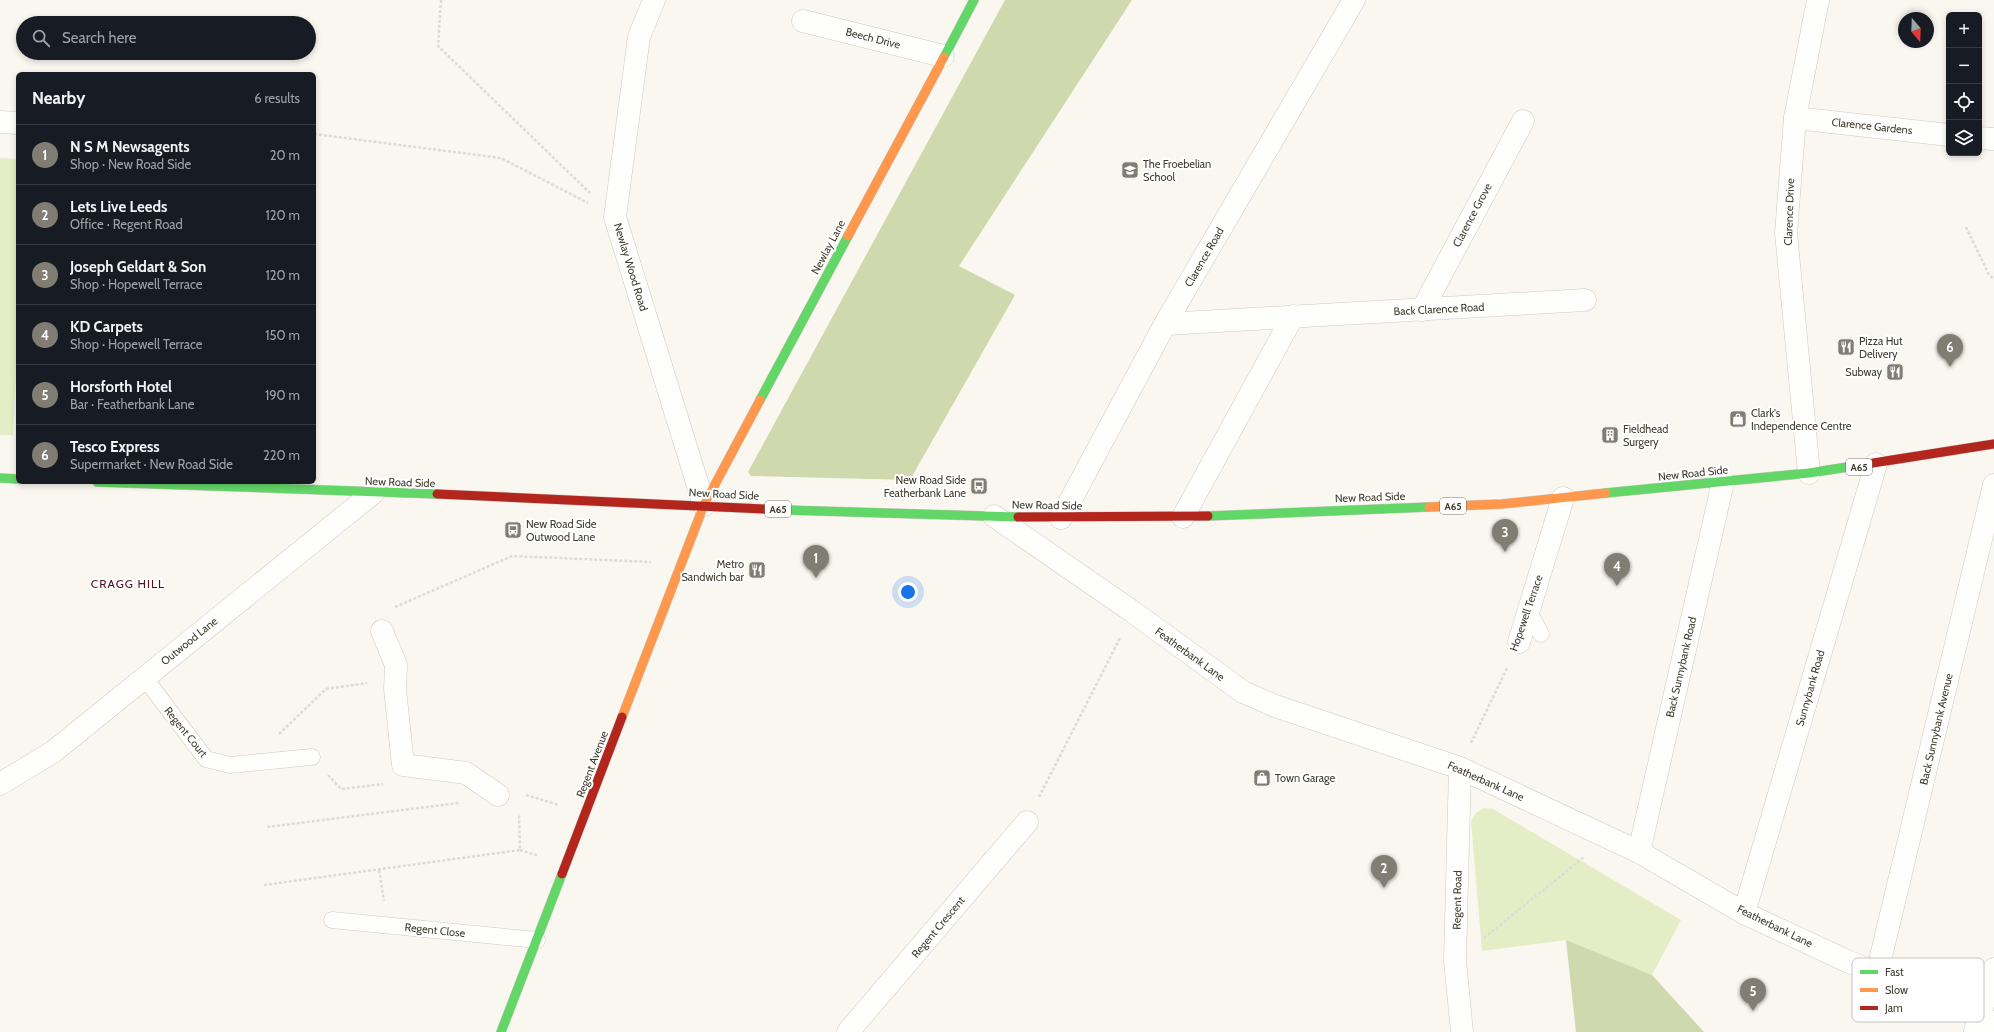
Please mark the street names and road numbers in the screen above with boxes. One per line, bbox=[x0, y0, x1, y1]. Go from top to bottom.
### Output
street label: Beech Drive bbox=[844, 24, 902, 52]
street label: Clarence Gardens bbox=[1831, 115, 1914, 137]
street label: Clarence Drive bbox=[1781, 178, 1797, 246]
street label: Clarence Grove bbox=[1449, 180, 1495, 249]
street label: Newlay Lane bbox=[808, 217, 848, 277]
street label: Newlay Wood Road bbox=[611, 221, 651, 313]
street label: Clarence Road bbox=[1181, 225, 1227, 289]
street label: Back Clarence Road bbox=[1393, 300, 1485, 318]
road number: A65 bbox=[1846, 459, 1872, 475]
street label: New Road Side bbox=[1657, 462, 1729, 484]
street label: New Road Side bbox=[365, 474, 436, 490]
street label: New Road Side bbox=[688, 485, 760, 503]
street label: New Road Side bbox=[1335, 489, 1406, 505]
street label: New Road Side bbox=[1012, 497, 1083, 513]
road number: A65 bbox=[1440, 498, 1466, 514]
road number: A65 bbox=[765, 501, 791, 517]
street label: Hopewell Terrace bbox=[1506, 573, 1546, 653]
street label: Outwood Lane bbox=[158, 614, 221, 668]
street label: Back Sunnybank Road bbox=[1663, 615, 1699, 719]
street label: Featherbank Lane bbox=[1153, 624, 1228, 684]
street label: Sunnybank Road bbox=[1792, 648, 1828, 728]
street label: Back Sunnybank Avenue bbox=[1916, 672, 1956, 786]
street label: Regent Court bbox=[161, 704, 211, 760]
street label: Regent Avenue bbox=[573, 728, 611, 799]
street label: Featherbank Lane bbox=[1446, 758, 1527, 804]
street label: Regent Road bbox=[1449, 870, 1465, 930]
street label: Regent Crescent bbox=[908, 893, 968, 961]
street label: Featherbank Lane bbox=[1735, 902, 1815, 951]
street label: Regent Close bbox=[404, 920, 466, 940]

